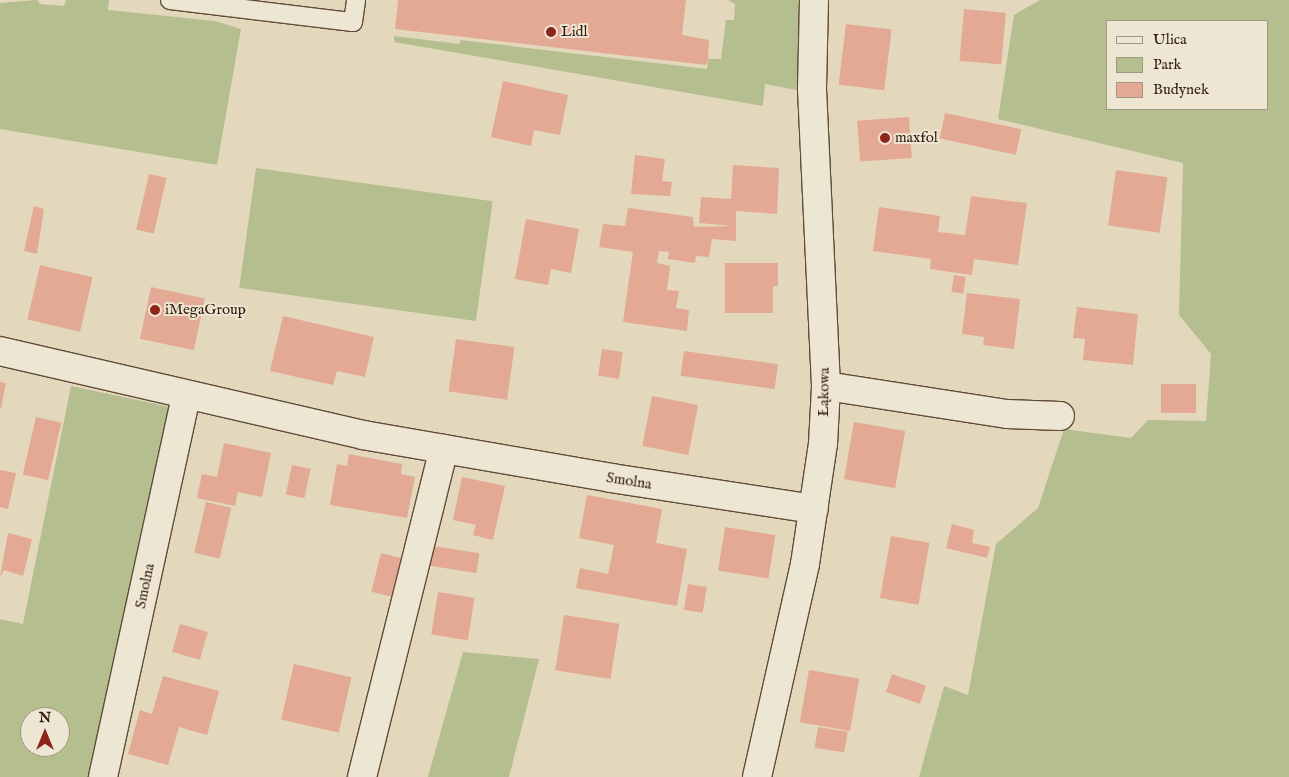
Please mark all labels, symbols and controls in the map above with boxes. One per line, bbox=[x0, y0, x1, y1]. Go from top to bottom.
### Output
legend bbox=[1106, 20, 1269, 110]
place label: Lidl bbox=[561, 23, 588, 41]
marker: Lidl bbox=[545, 26, 557, 38]
text: Ulica bbox=[1153, 30, 1187, 49]
text: Park bbox=[1153, 55, 1182, 74]
text: Budynek bbox=[1153, 80, 1209, 99]
place label: maxfol bbox=[895, 129, 938, 147]
marker: maxfol bbox=[879, 132, 891, 144]
place label: iMegaGroup bbox=[165, 301, 246, 319]
marker: iMegaGroup bbox=[149, 304, 161, 316]
street label: Łąkowa bbox=[815, 367, 833, 417]
street label: Smolna bbox=[605, 469, 653, 493]
street label: Smolna bbox=[131, 562, 159, 610]
north arrow bbox=[20, 707, 70, 757]
text: N bbox=[39, 709, 51, 727]

